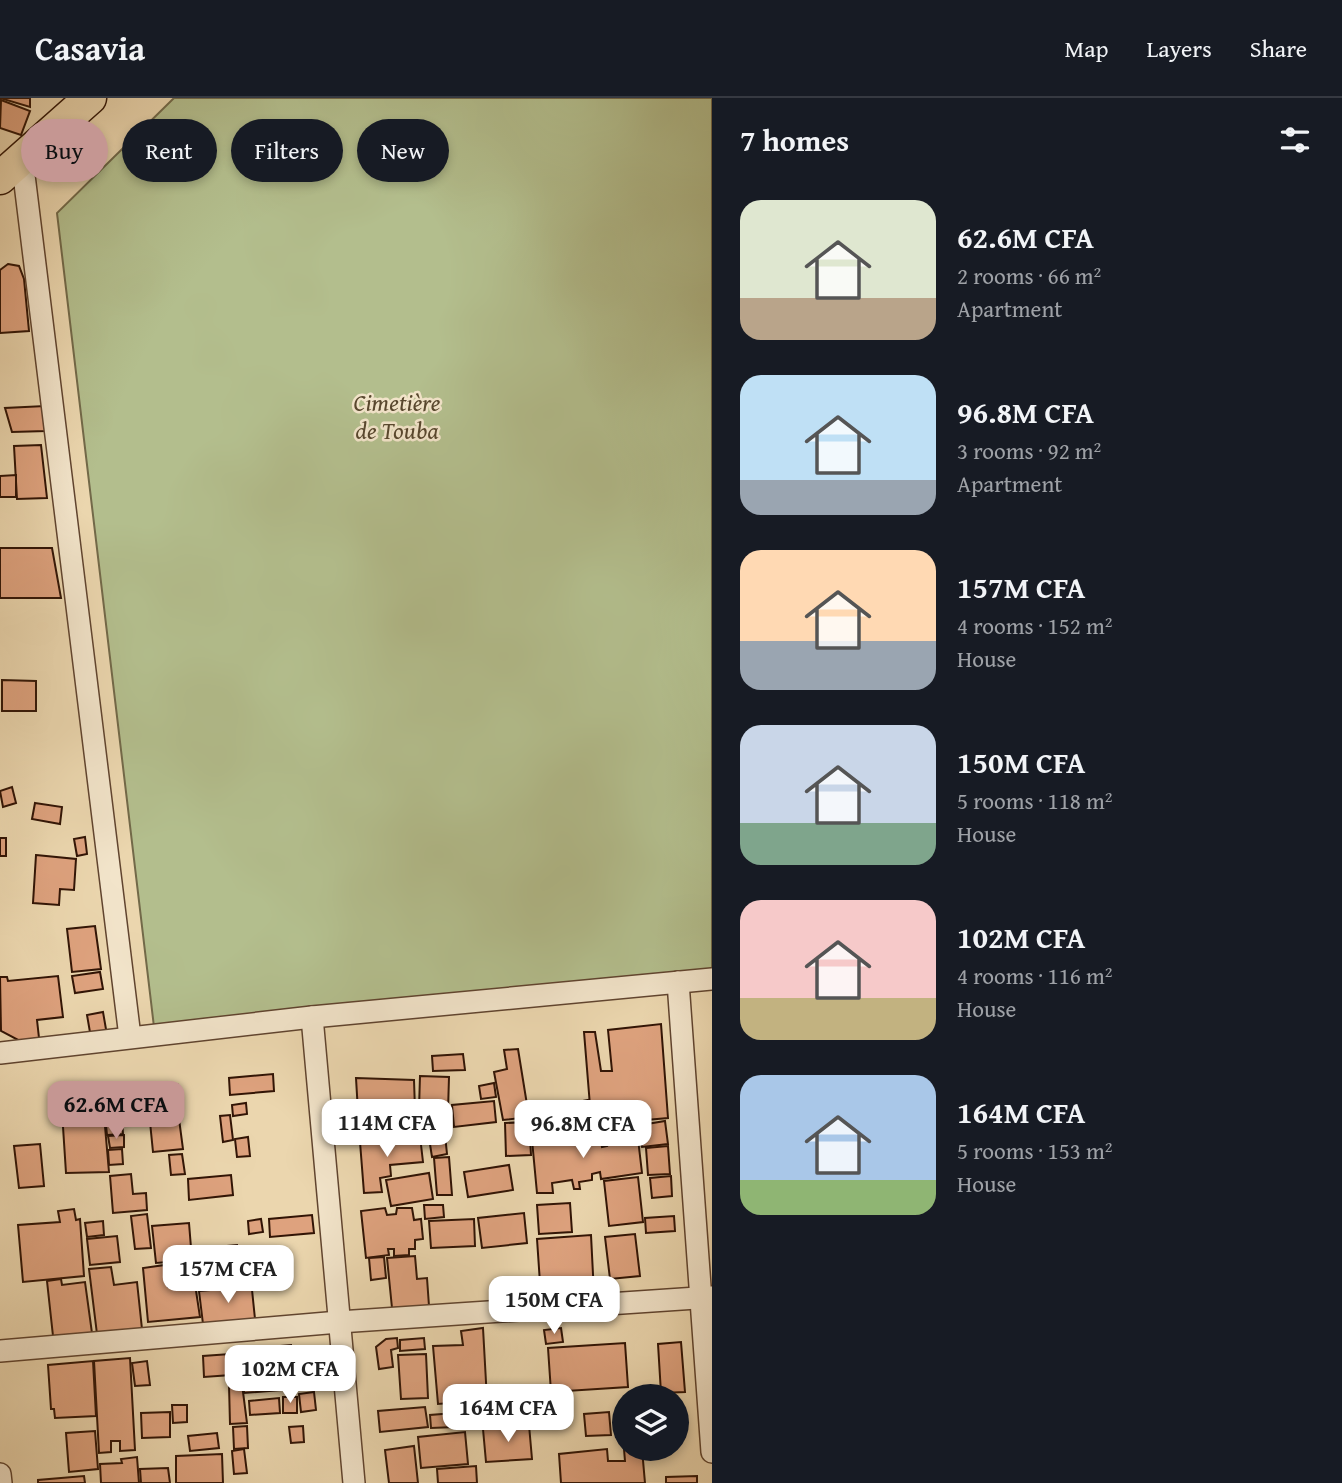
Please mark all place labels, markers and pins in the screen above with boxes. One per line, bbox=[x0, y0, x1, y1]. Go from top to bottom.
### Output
pin: 62.6M CFA bbox=[36, 1082, 196, 1141]
pin: 114M CFA bbox=[315, 1100, 459, 1159]
pin: 96.8M CFA bbox=[503, 1100, 663, 1160]
pin: 157M CFA bbox=[156, 1246, 300, 1305]
pin: 150M CFA bbox=[482, 1276, 626, 1336]
pin: 102M CFA bbox=[218, 1346, 362, 1405]
pin: 164M CFA bbox=[436, 1384, 580, 1444]

